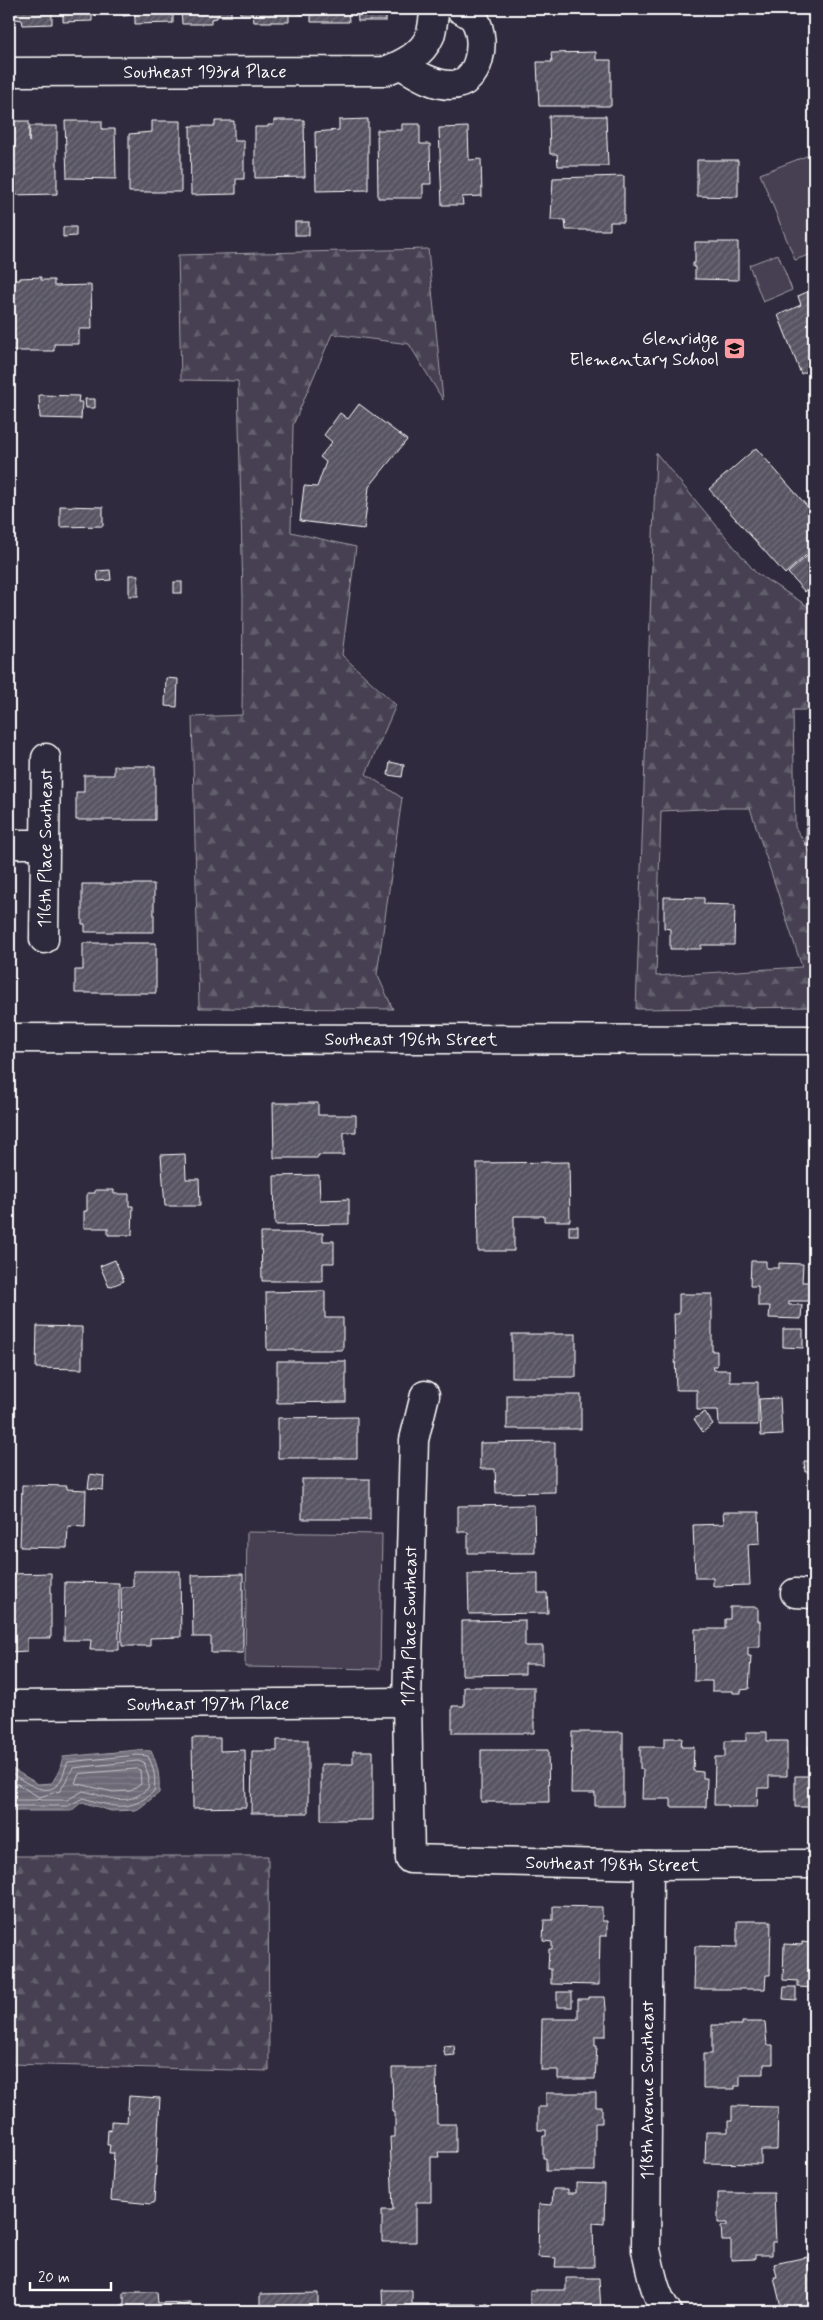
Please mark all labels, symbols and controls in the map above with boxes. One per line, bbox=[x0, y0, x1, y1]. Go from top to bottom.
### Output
street label: Southeast 193rd Place bbox=[123, 60, 287, 85]
place label: Glenridge Elementary School bbox=[569, 327, 719, 372]
school or university icon: Glenridge Elementary School bbox=[723, 336, 747, 360]
street label: 116th Place Southeast bbox=[33, 768, 59, 928]
street label: Southeast 196th Street bbox=[324, 1028, 498, 1052]
street label: 117th Place Southeast bbox=[397, 1545, 423, 1707]
street label: Southeast 197th Place bbox=[127, 1692, 289, 1717]
street label: Southeast 198th Street bbox=[525, 1851, 700, 1878]
street label: 118th Avenue Southeast bbox=[636, 2000, 660, 2180]
scale bar bbox=[30, 2260, 111, 2292]
text: 20 m bbox=[38, 2268, 70, 2288]

